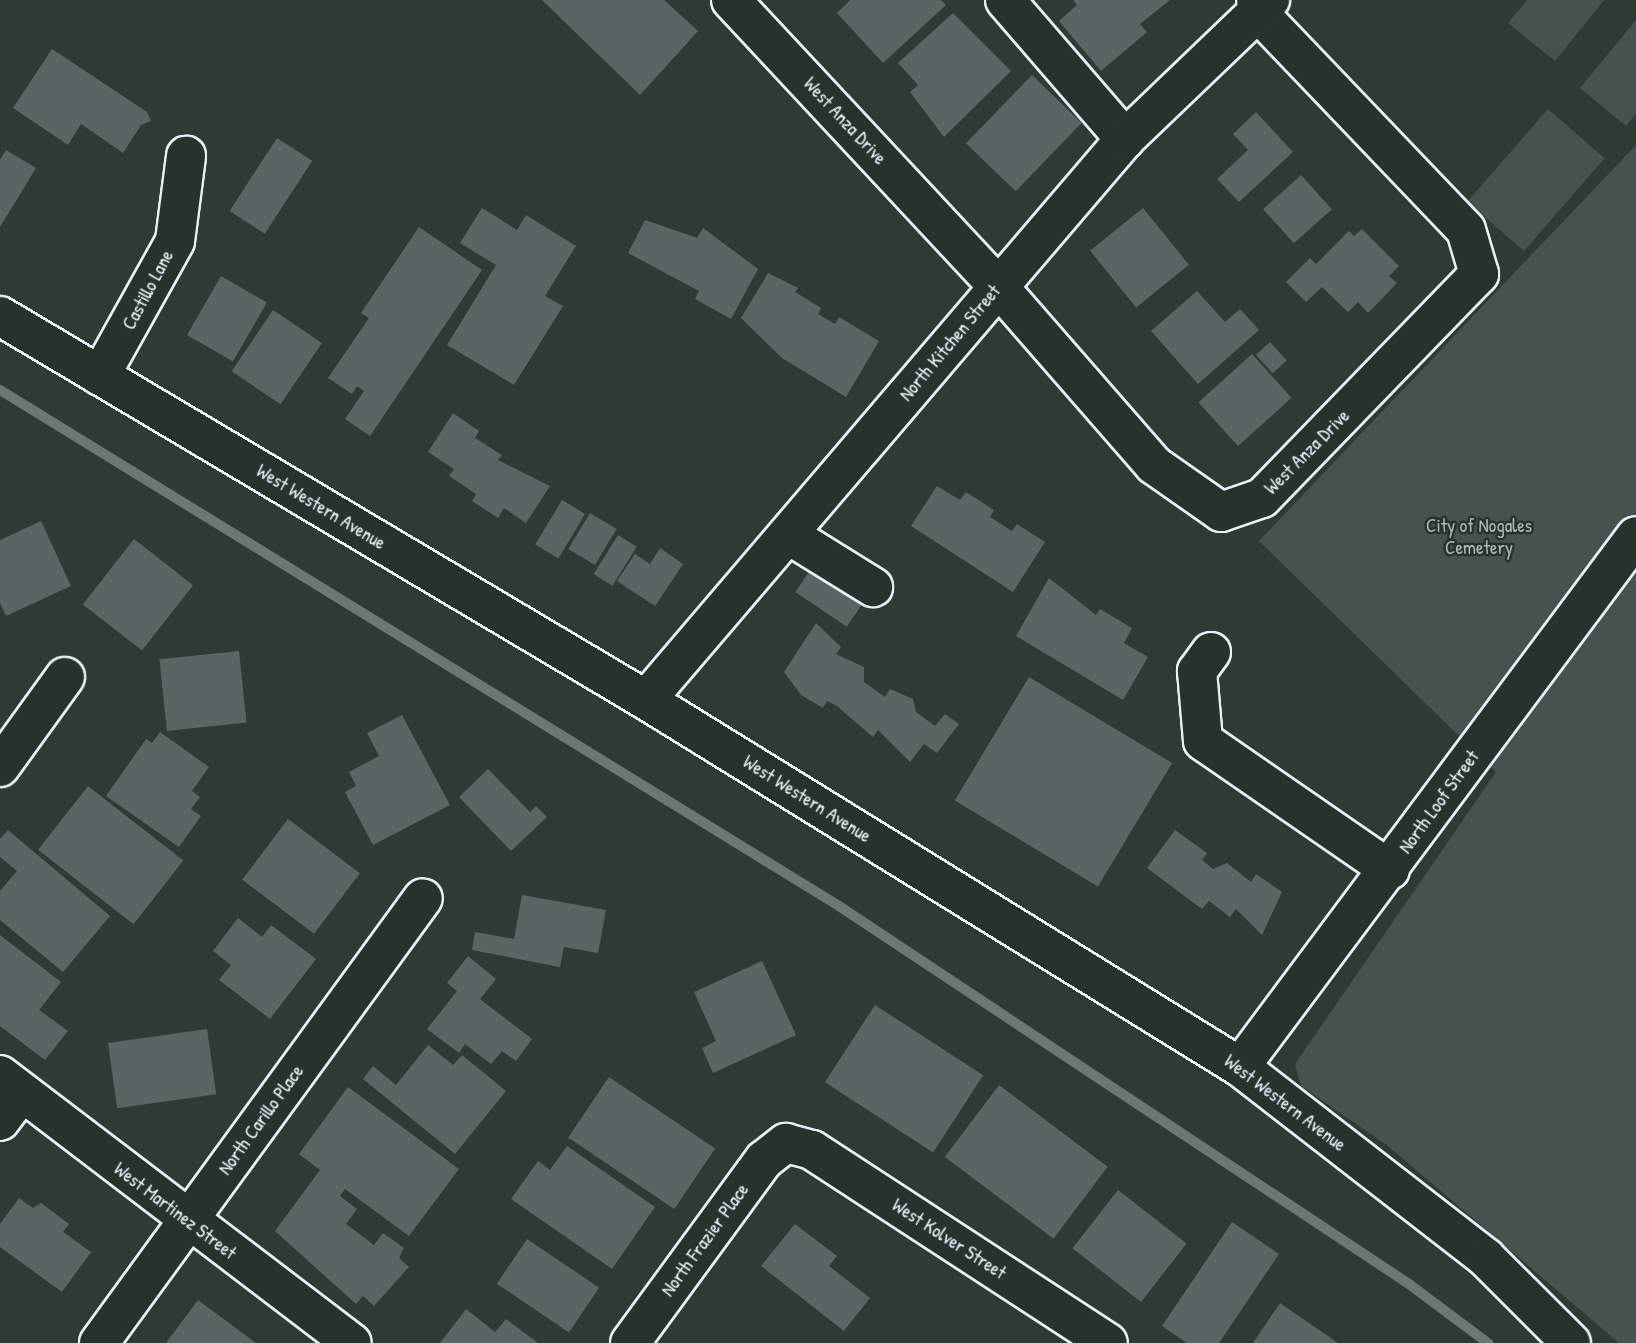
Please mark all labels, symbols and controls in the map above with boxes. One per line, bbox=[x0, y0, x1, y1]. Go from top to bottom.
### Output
street label: West Anza Drive bbox=[799, 73, 891, 169]
street label: Castillo Lane bbox=[118, 246, 178, 334]
street label: North Kitchen Street bbox=[895, 280, 1005, 406]
street label: West Anza Drive bbox=[1260, 405, 1354, 499]
street label: West Western Avenue bbox=[252, 459, 390, 555]
park label: City of Nogales Cemetery bbox=[1426, 515, 1532, 559]
street label: North Loof Street bbox=[1394, 746, 1484, 858]
street label: West Western Avenue bbox=[739, 750, 875, 848]
street label: West Western Avenue bbox=[1220, 1050, 1350, 1156]
street label: North Carillo Place bbox=[214, 1061, 308, 1179]
street label: West Martinez Street bbox=[109, 1158, 241, 1264]
street label: North Frazier Place bbox=[656, 1179, 754, 1301]
street label: West Kolver Street bbox=[888, 1194, 1010, 1284]

